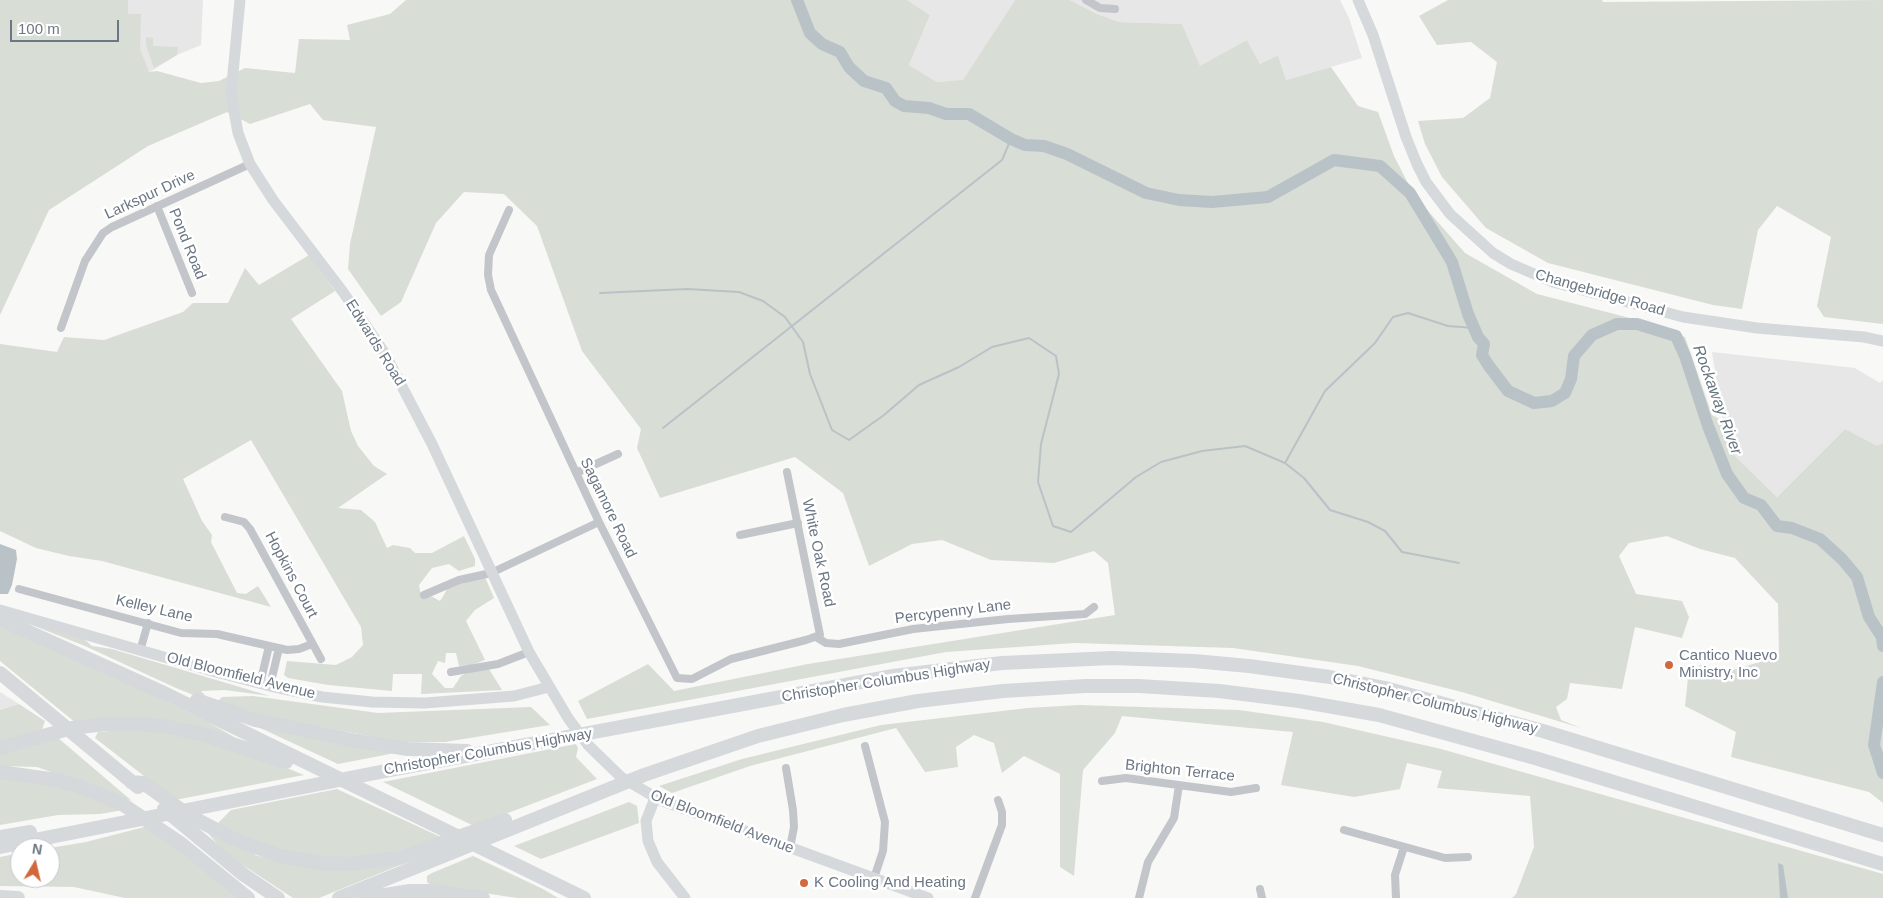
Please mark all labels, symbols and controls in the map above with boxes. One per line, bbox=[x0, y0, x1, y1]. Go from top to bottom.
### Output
scale bar bbox=[12, 10, 121, 42]
text: 100 m bbox=[18, 20, 60, 37]
street label: Larkspur Drive bbox=[102, 166, 198, 224]
street label: Pond Road bbox=[165, 206, 209, 282]
street label: Changebridge Road bbox=[1533, 266, 1667, 320]
street label: Edwards Road bbox=[341, 297, 409, 389]
water label: Rockaway River bbox=[1688, 342, 1746, 458]
street label: Sagamore Road bbox=[576, 455, 640, 561]
street label: White Oak Road bbox=[798, 497, 838, 609]
street label: Hopkins Court bbox=[261, 529, 321, 621]
street label: Kelley Lane bbox=[114, 591, 194, 627]
street label: Percypenny Lane bbox=[894, 596, 1012, 628]
place label: Cantico Nuevo Ministry, Inc bbox=[1679, 647, 1777, 682]
street label: Old Bloomfield Avenue bbox=[165, 649, 317, 703]
street label: Christopher Columbus Highway bbox=[780, 656, 992, 706]
marker: Cantico Nuevo Ministry, Inc bbox=[1663, 659, 1675, 671]
street label: Christopher Columbus Highway bbox=[1330, 670, 1540, 738]
street label: Christopher Columbus Highway bbox=[383, 725, 593, 779]
street label: Brighton Terrace bbox=[1124, 756, 1236, 786]
street label: Old Bloomfield Avenue bbox=[648, 786, 796, 858]
north arrow bbox=[10, 838, 60, 888]
text: N bbox=[31, 840, 43, 858]
place label: K Cooling And Heating bbox=[814, 874, 966, 892]
marker: K Cooling And Heating bbox=[798, 877, 810, 889]

